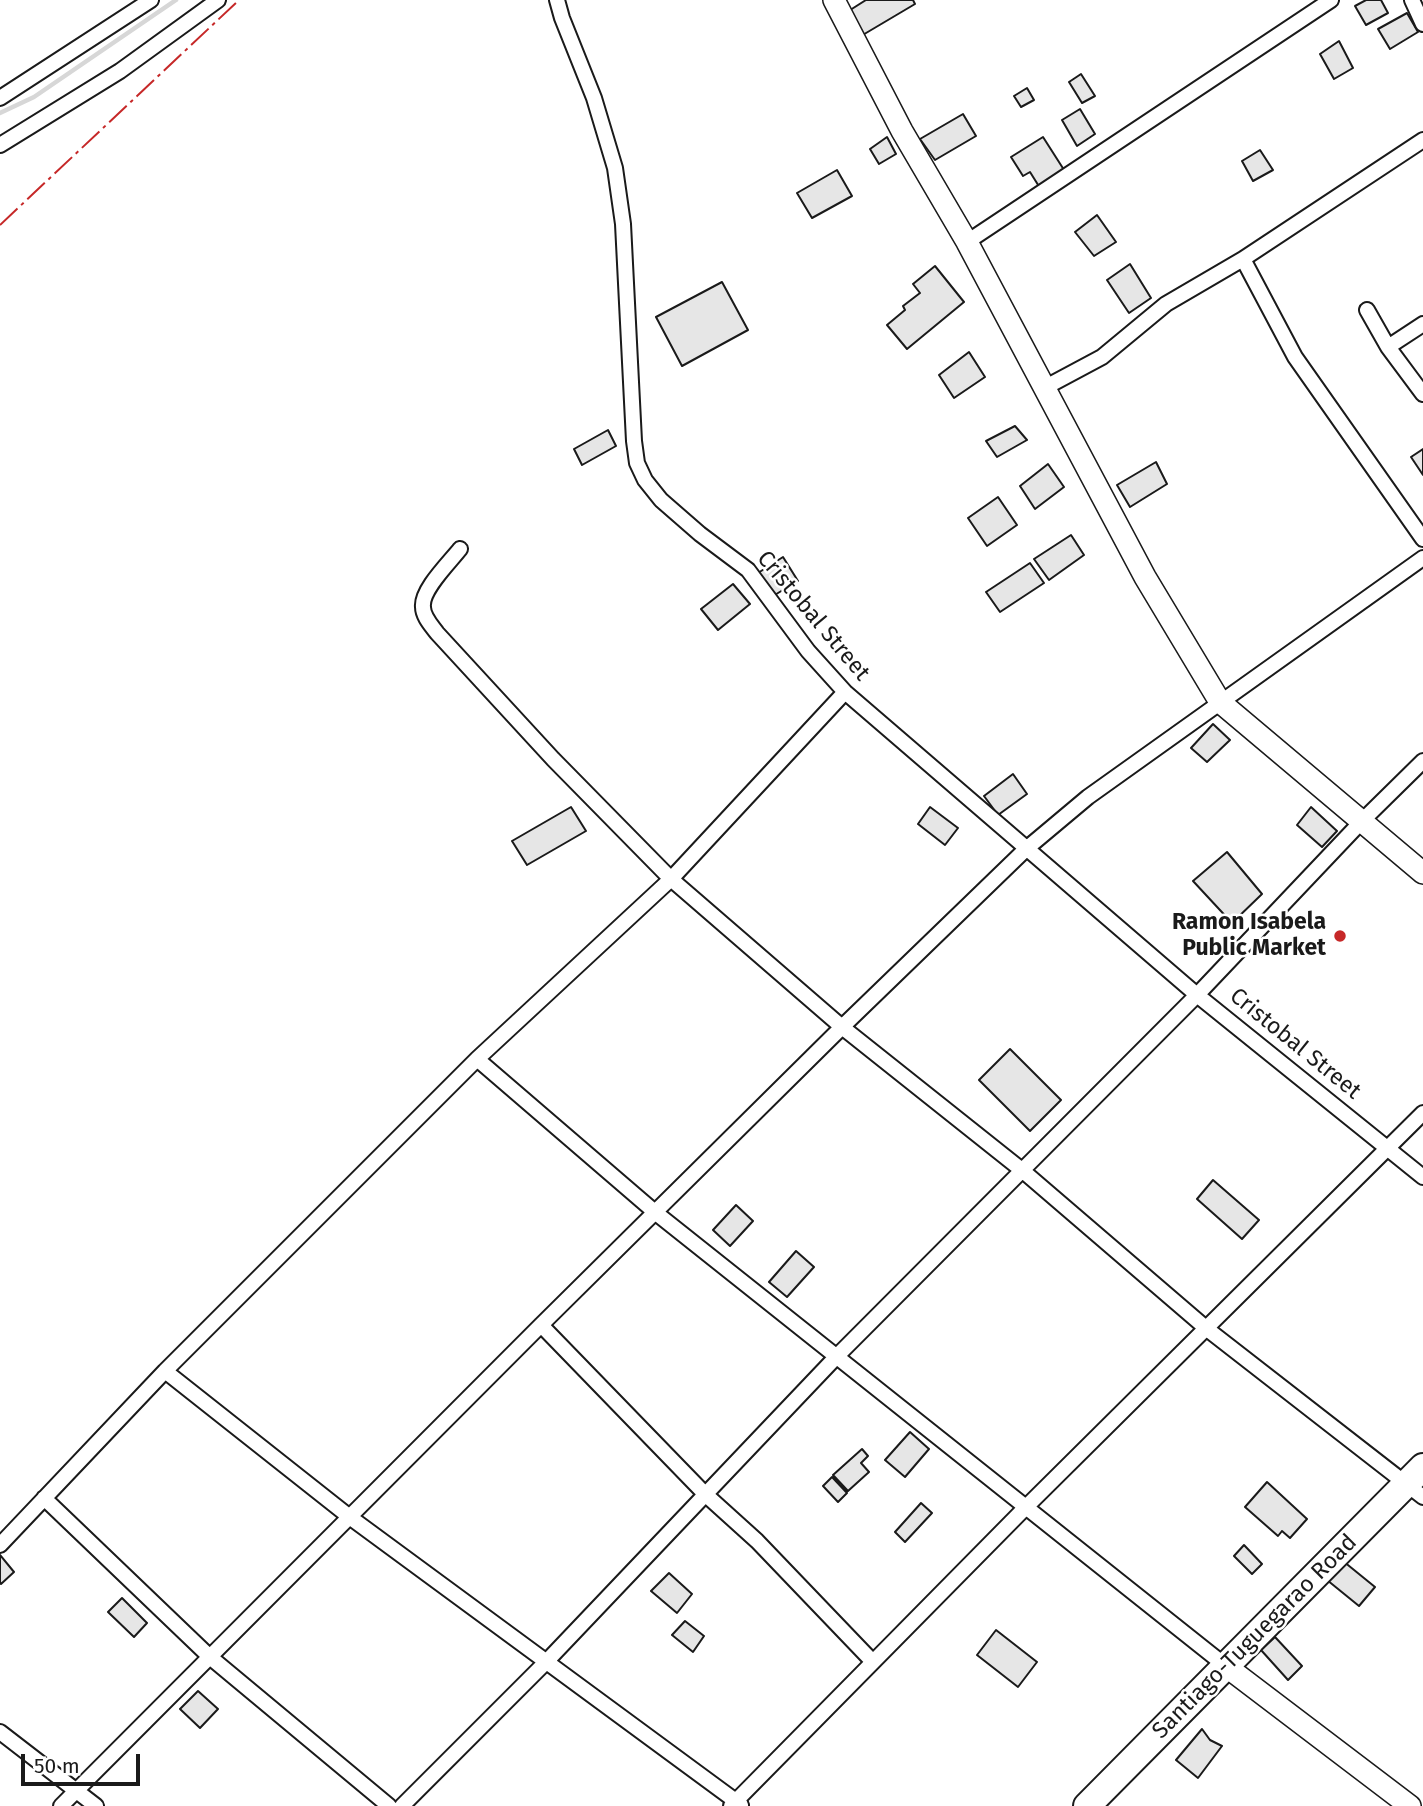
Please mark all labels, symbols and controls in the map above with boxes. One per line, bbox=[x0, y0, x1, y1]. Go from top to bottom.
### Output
street label: Cristobal Street bbox=[751, 545, 875, 687]
place label: Ramon Isabela Public Market bbox=[1172, 909, 1326, 963]
marker: Ramon Isabela Public Market bbox=[1332, 928, 1348, 944]
street label: Cristobal Street bbox=[1224, 983, 1366, 1105]
street label: Santiago-Tuguegarao Road bbox=[1147, 1529, 1363, 1745]
scale bar bbox=[24, 1740, 144, 1784]
text: 50 m bbox=[34, 1753, 80, 1779]

